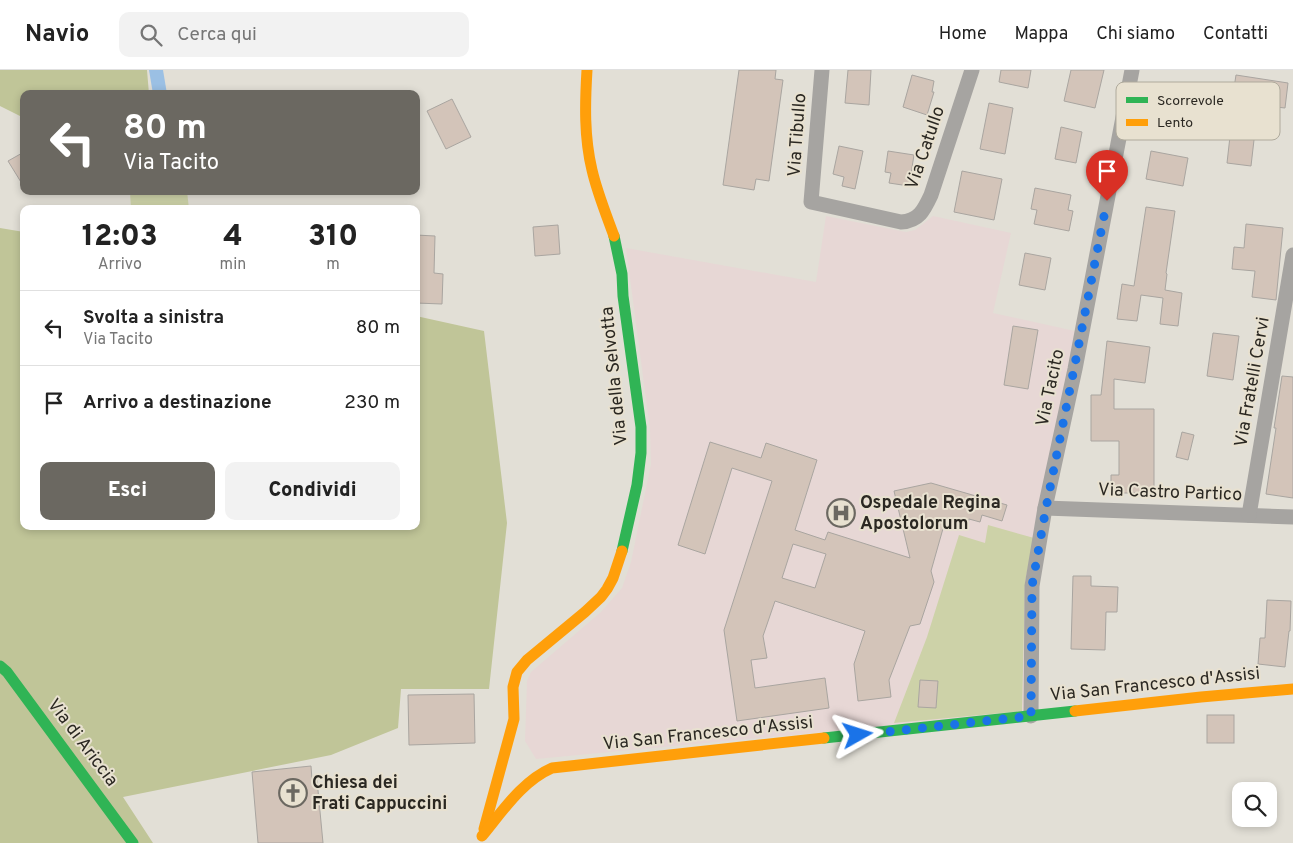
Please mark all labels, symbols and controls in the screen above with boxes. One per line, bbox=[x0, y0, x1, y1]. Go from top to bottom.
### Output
search box bbox=[119, 12, 469, 57]
text: Navio bbox=[25, 20, 89, 50]
icon: search bbox=[137, 21, 165, 49]
text: Cerca qui bbox=[177, 23, 257, 47]
text: Home bbox=[939, 23, 987, 46]
text: Mappa bbox=[1015, 23, 1068, 46]
text: Chi siamo bbox=[1096, 23, 1175, 46]
text: Contatti bbox=[1203, 23, 1268, 46]
legend bbox=[1116, 82, 1280, 140]
street label: Via Tibullo bbox=[784, 92, 812, 178]
text: Scorrevole bbox=[1157, 93, 1224, 110]
street label: Via Catullo bbox=[901, 103, 951, 193]
text: 80 m bbox=[123, 107, 207, 151]
icon: left bbox=[40, 110, 105, 175]
text: Lento bbox=[1157, 115, 1193, 132]
text: Via Tacito bbox=[123, 150, 219, 177]
pin bbox=[1086, 150, 1128, 201]
icon: arrive bbox=[1093, 157, 1121, 185]
text: 12:03 bbox=[82, 219, 158, 256]
text: 4 bbox=[223, 219, 243, 256]
text: 310 bbox=[308, 219, 358, 256]
text: Arrivo bbox=[98, 255, 142, 275]
text: min bbox=[220, 255, 246, 275]
text: m bbox=[326, 255, 340, 275]
street label: Via della Selvotta bbox=[596, 305, 634, 447]
text: Svolta a sinistra bbox=[83, 306, 224, 330]
icon: left bbox=[40, 314, 68, 342]
street label: Via Fratelli Cervi bbox=[1230, 315, 1276, 449]
text: 80 m bbox=[356, 316, 400, 340]
text: Via Tacito bbox=[83, 330, 153, 350]
street label: Via Tacito bbox=[1032, 347, 1070, 429]
icon: arrive bbox=[40, 389, 68, 417]
text: Arrivo a destinazione bbox=[83, 391, 272, 415]
text: 230 m bbox=[344, 391, 400, 415]
button: Esci bbox=[40, 462, 215, 520]
button: Condividi bbox=[225, 462, 400, 520]
street label: Via Castro Partico bbox=[1097, 479, 1243, 507]
place label: Ospedale Regina Apostolorum bbox=[860, 492, 1001, 536]
hospital icon: Ospedale Regina Apostolorum bbox=[826, 498, 856, 528]
street label: Via San Francesco d'Assisi bbox=[1049, 663, 1261, 707]
street label: Via di Ariccia bbox=[41, 695, 123, 791]
position arrow bbox=[831, 708, 883, 760]
street label: Via San Francesco d'Assisi bbox=[602, 712, 814, 756]
place label: Chiesa dei Frati Cappuccini bbox=[312, 772, 447, 816]
church icon: Chiesa dei Frati Cappuccini bbox=[278, 778, 308, 808]
map controls bbox=[1232, 782, 1277, 827]
button: search bbox=[1232, 782, 1277, 827]

